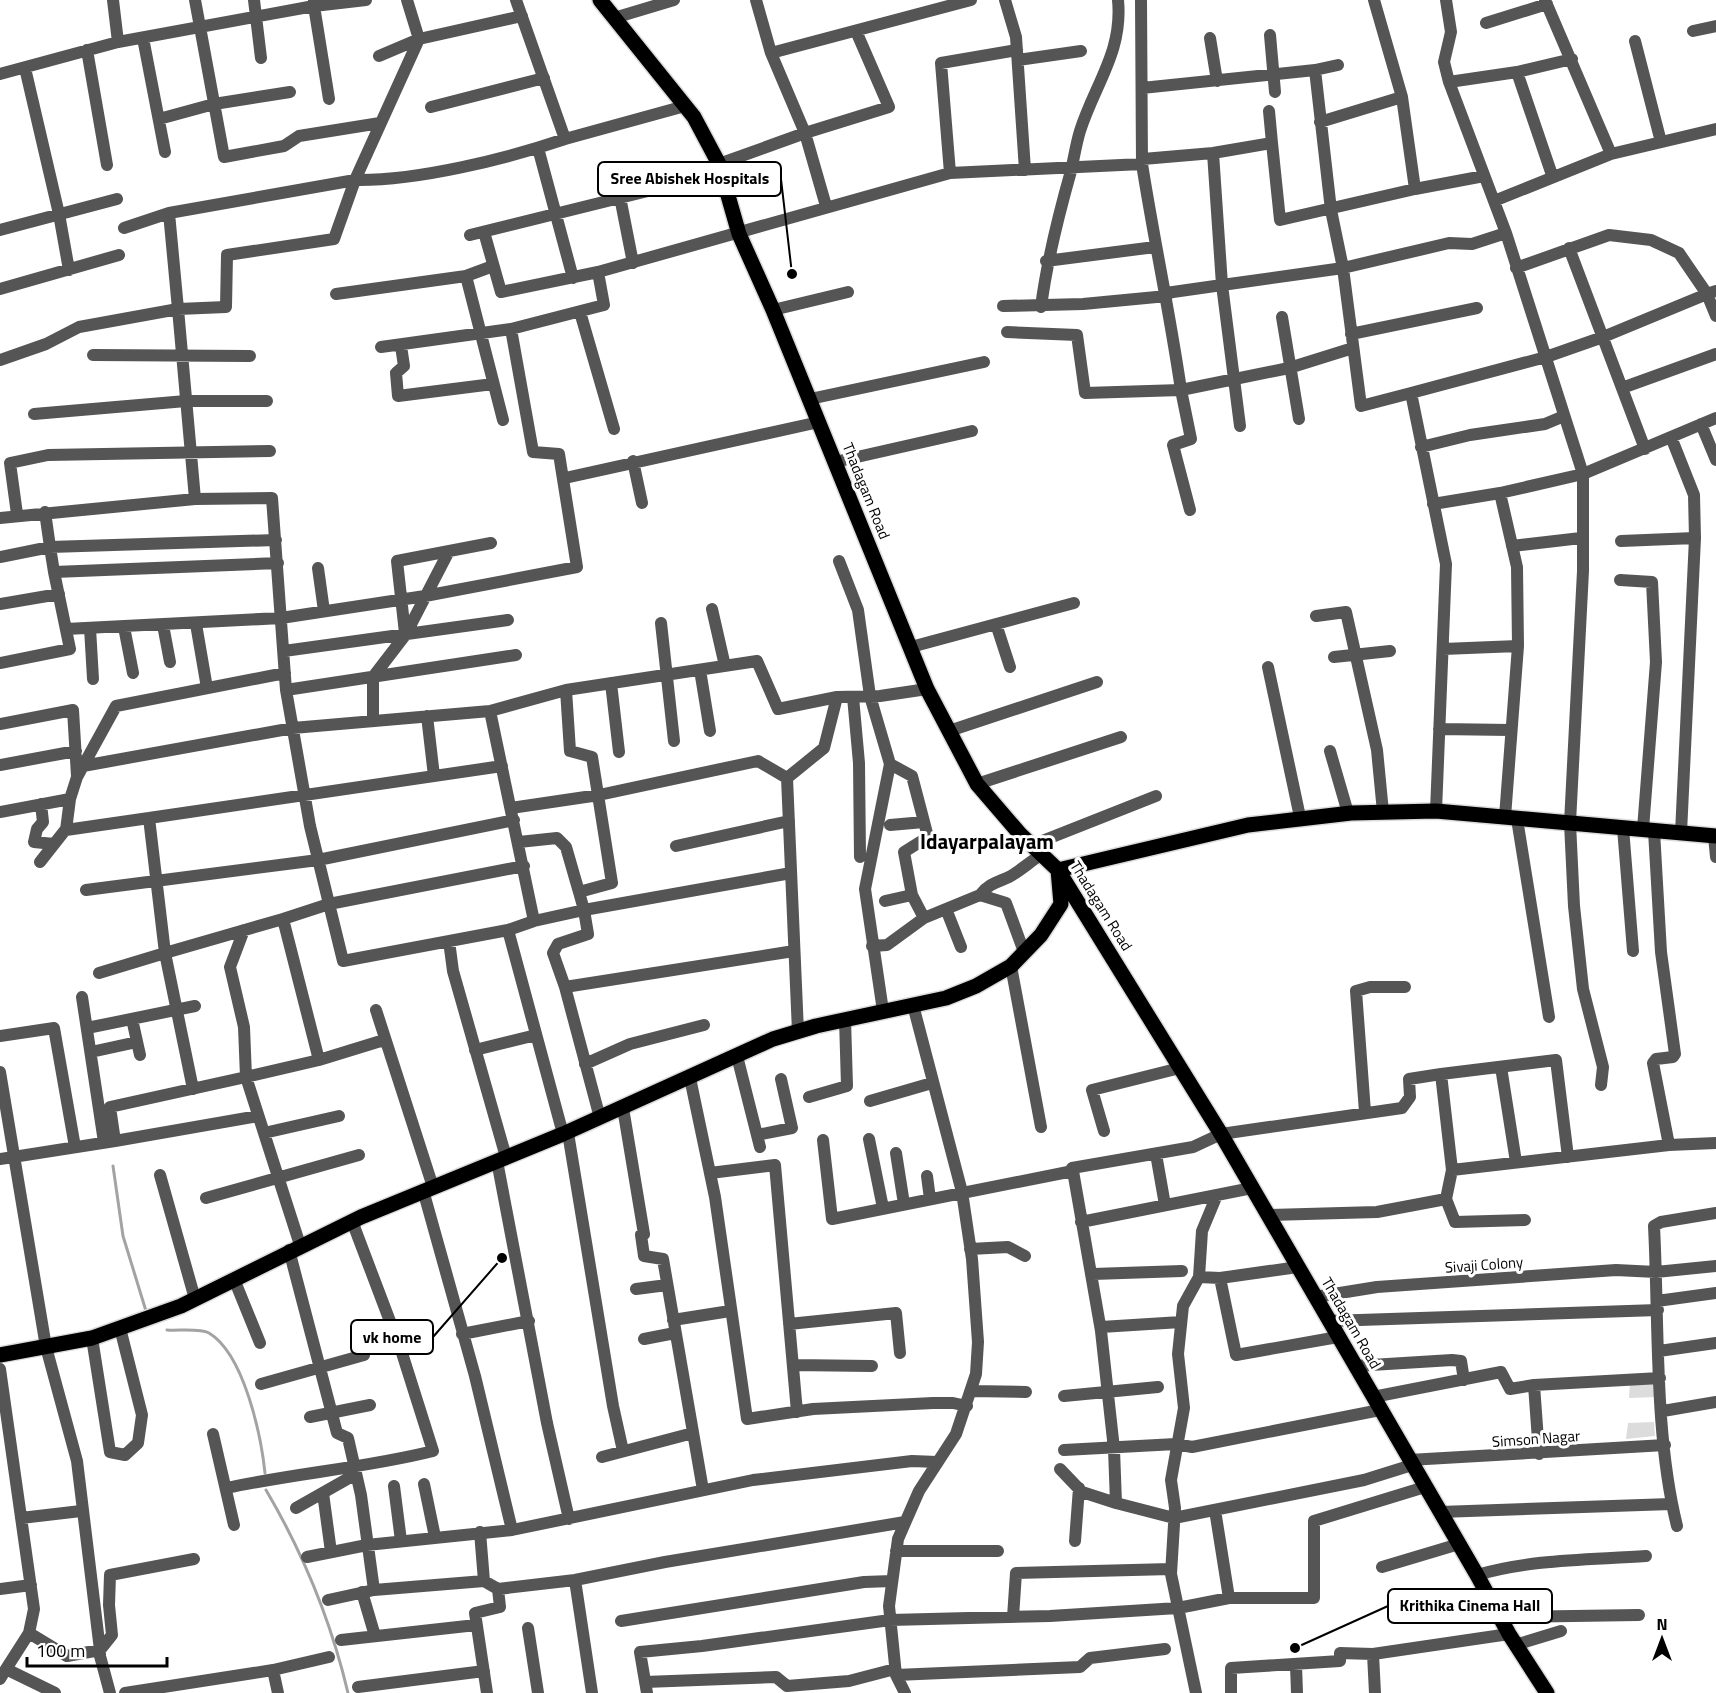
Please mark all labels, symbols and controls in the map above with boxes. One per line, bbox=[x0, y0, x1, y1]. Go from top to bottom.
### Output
callout: Sree Abishek Hospitals bbox=[598, 162, 781, 196]
text: Sree Abishek Hospitals bbox=[611, 166, 769, 190]
street label: Thadagam Road bbox=[837, 439, 896, 543]
district label: Idayarpalayam bbox=[920, 825, 1054, 857]
street label: Thadagam Road bbox=[1065, 856, 1138, 955]
street label: Sivaji Colony bbox=[1444, 1250, 1524, 1279]
street label: Thadagam Road bbox=[1316, 1273, 1387, 1373]
callout: vk home bbox=[351, 1320, 433, 1354]
text: vk home bbox=[363, 1325, 421, 1349]
street label: Simson Nagar bbox=[1491, 1424, 1581, 1453]
callout: Krithika Cinema Hall bbox=[1388, 1589, 1552, 1623]
text: Krithika Cinema Hall bbox=[1400, 1593, 1540, 1617]
north arrow bbox=[1632, 1609, 1692, 1669]
text: N bbox=[1656, 1612, 1668, 1636]
scale bar bbox=[27, 1630, 166, 1668]
text: 100 m bbox=[36, 1637, 85, 1664]

